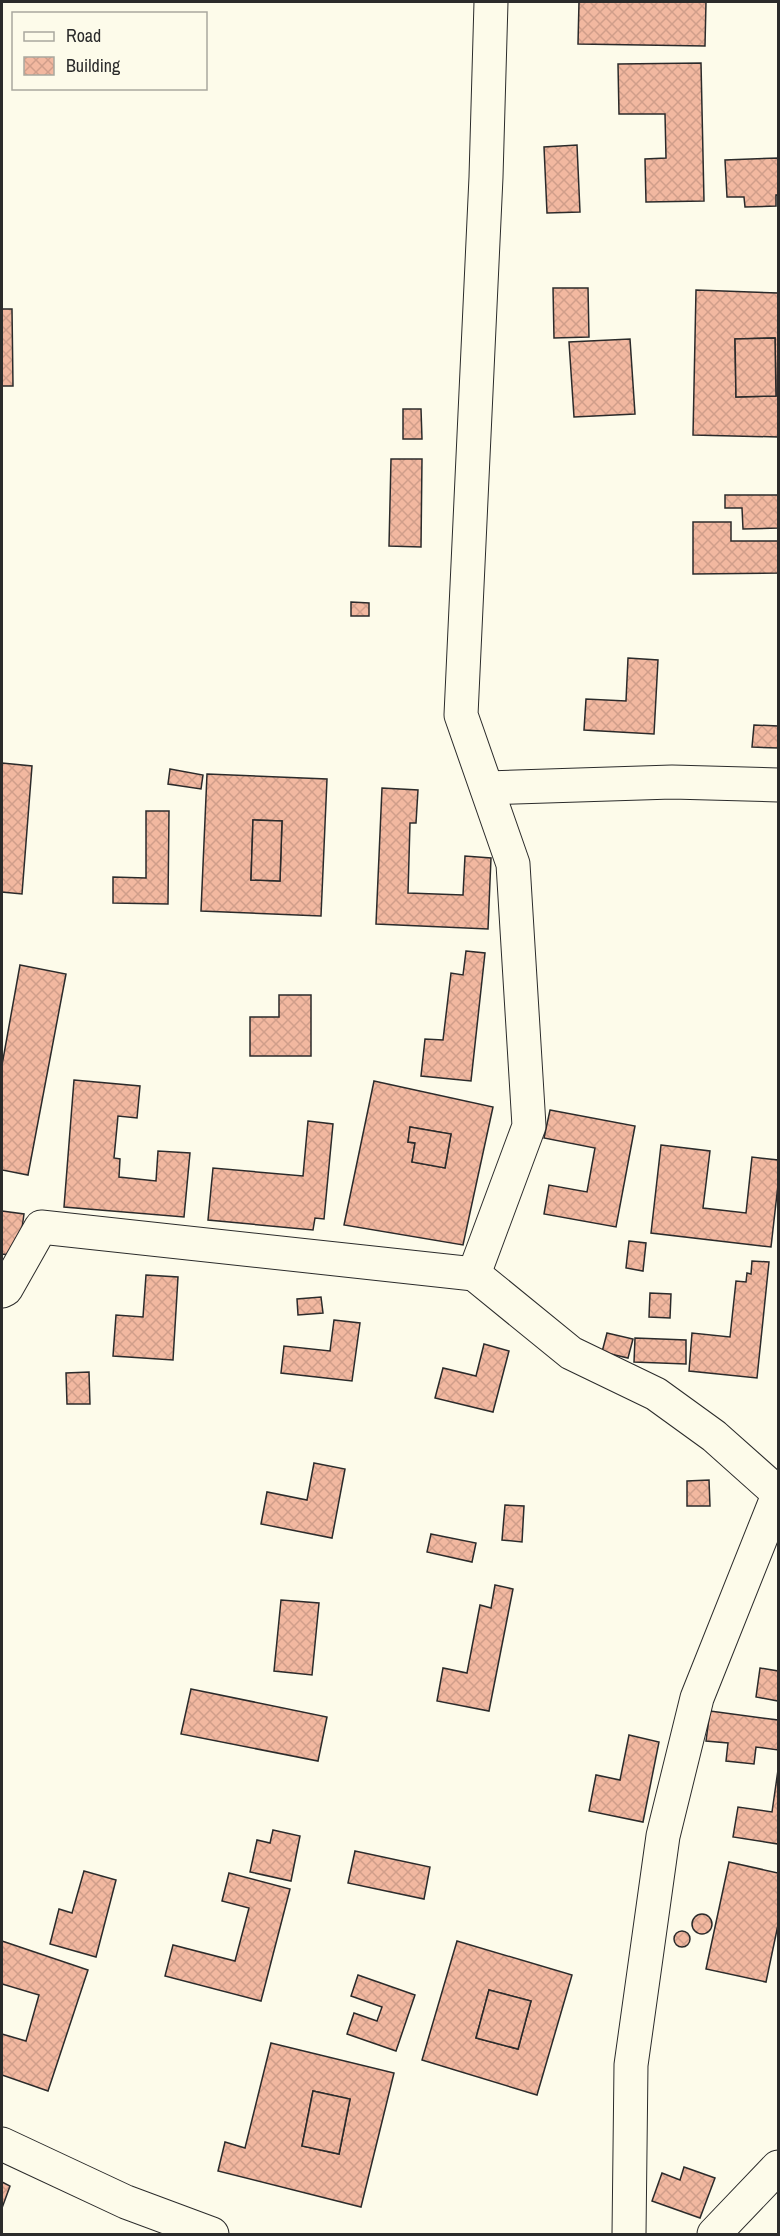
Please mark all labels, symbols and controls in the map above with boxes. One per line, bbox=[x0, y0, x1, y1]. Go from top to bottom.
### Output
legend bbox=[12, 12, 207, 90]
text: Road bbox=[66, 23, 101, 48]
text: Building bbox=[66, 53, 121, 78]

